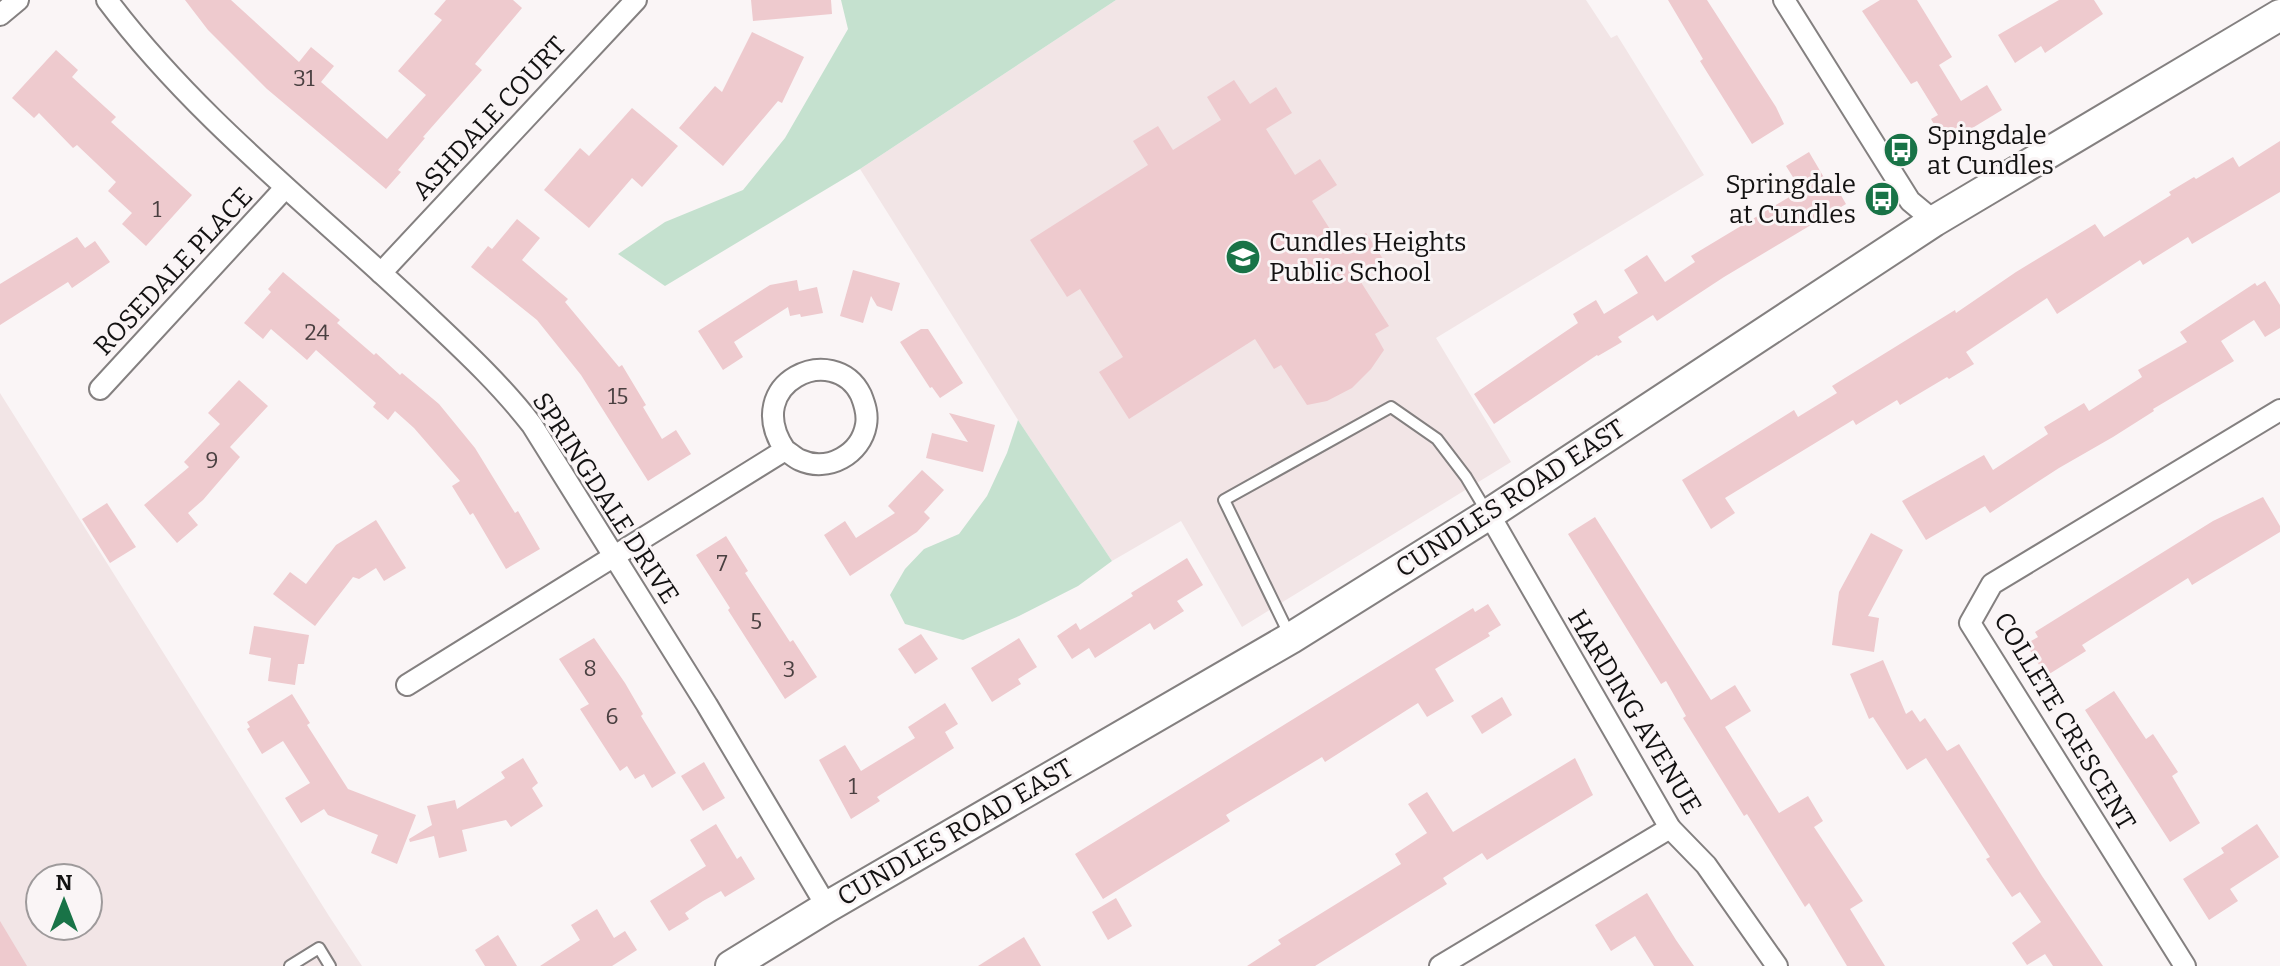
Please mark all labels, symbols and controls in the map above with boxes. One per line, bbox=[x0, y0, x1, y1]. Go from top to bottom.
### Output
street label: ASHDALE COURT bbox=[406, 30, 573, 206]
house number: 31 bbox=[293, 65, 315, 92]
place label: Spingdale at Cundles bbox=[1927, 120, 2054, 181]
bus stop icon: Spingdale at Cundles bbox=[1882, 131, 1920, 169]
place label: Springdale at Cundles bbox=[1725, 169, 1856, 230]
bus stop icon: Springdale at Cundles bbox=[1863, 180, 1901, 218]
street label: ROSEDALE PLACE bbox=[88, 181, 259, 362]
house number: 1 bbox=[153, 196, 162, 223]
place label: Cundles Heights Public School bbox=[1269, 227, 1467, 288]
school or university icon: Cundles Heights Public School bbox=[1224, 238, 1262, 276]
house number: 24 bbox=[305, 319, 330, 346]
house number: 15 bbox=[608, 383, 628, 410]
street label: SPRINGDALE DRIVE bbox=[526, 387, 685, 610]
street label: CUNDLES ROAD EAST bbox=[1390, 413, 1631, 584]
house number: 9 bbox=[206, 447, 218, 474]
house number: 7 bbox=[716, 550, 728, 577]
street label: HARDING AVENUE bbox=[1561, 604, 1708, 820]
street label: COLLETE CRESCENT bbox=[1987, 607, 2142, 836]
house number: 5 bbox=[750, 608, 762, 635]
house number: 8 bbox=[583, 655, 597, 682]
house number: 3 bbox=[783, 656, 795, 683]
house number: 6 bbox=[606, 703, 618, 730]
street label: CUNDLES ROAD EAST bbox=[832, 752, 1079, 913]
house number: 1 bbox=[849, 773, 858, 800]
north arrow bbox=[24, 862, 104, 942]
text: N bbox=[56, 869, 73, 896]

